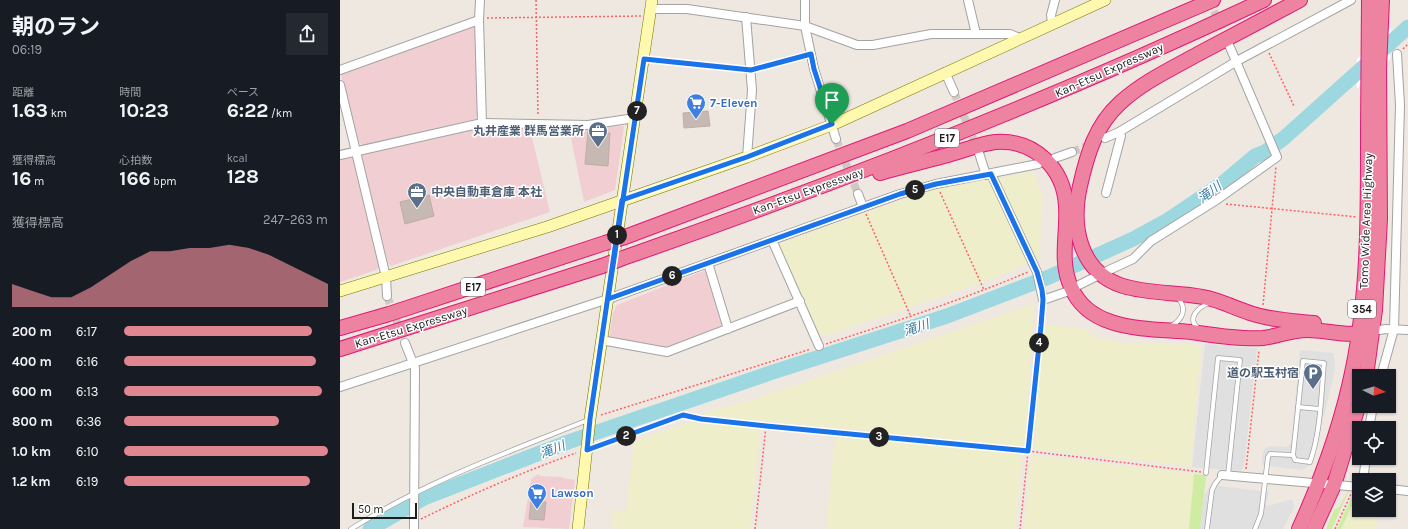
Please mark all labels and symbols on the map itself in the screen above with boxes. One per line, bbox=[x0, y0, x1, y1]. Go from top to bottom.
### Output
street label: Kan-Etsu Expressway bbox=[1053, 40, 1166, 100]
pin bbox=[815, 83, 849, 124]
supermarket icon: 7-Eleven bbox=[685, 92, 707, 120]
place label: 7-Eleven bbox=[710, 96, 758, 110]
pin: 7 bbox=[627, 101, 647, 121]
office icon: 丸井産業 群馬営業所 bbox=[587, 120, 609, 148]
place label: 丸井産業 群馬営業所 bbox=[473, 124, 584, 138]
road number: E17 bbox=[935, 129, 959, 147]
street label: Tomo Wide Area Highway bbox=[1357, 152, 1375, 289]
street label: Kan-Etsu Expressway bbox=[751, 164, 866, 218]
water label: 滝川 bbox=[1194, 177, 1226, 206]
pin: 5 bbox=[905, 180, 925, 200]
office icon: 中央自動車倉庫 本社 bbox=[406, 181, 428, 209]
place label: 中央自動車倉庫 本社 bbox=[431, 185, 542, 199]
pin: 1 bbox=[607, 225, 627, 245]
pin: 6 bbox=[662, 266, 682, 286]
road number: E17 bbox=[461, 278, 485, 296]
road number: 354 bbox=[1348, 300, 1376, 318]
street label: Kan-Etsu Expressway bbox=[353, 303, 469, 351]
water label: 滝川 bbox=[901, 316, 933, 339]
pin: 4 bbox=[1029, 333, 1049, 353]
parking icon: 道の駅玉村宿 bbox=[1302, 362, 1324, 390]
place label: 道の駅玉村宿 bbox=[1227, 366, 1299, 380]
north arrow bbox=[1352, 369, 1396, 413]
pin: 2 bbox=[616, 426, 636, 446]
pin: 3 bbox=[869, 427, 889, 447]
water label: 滝川 bbox=[537, 437, 569, 461]
supermarket icon: Lawson bbox=[526, 482, 548, 510]
place label: Lawson bbox=[551, 486, 594, 500]
scale bar bbox=[352, 501, 417, 520]

